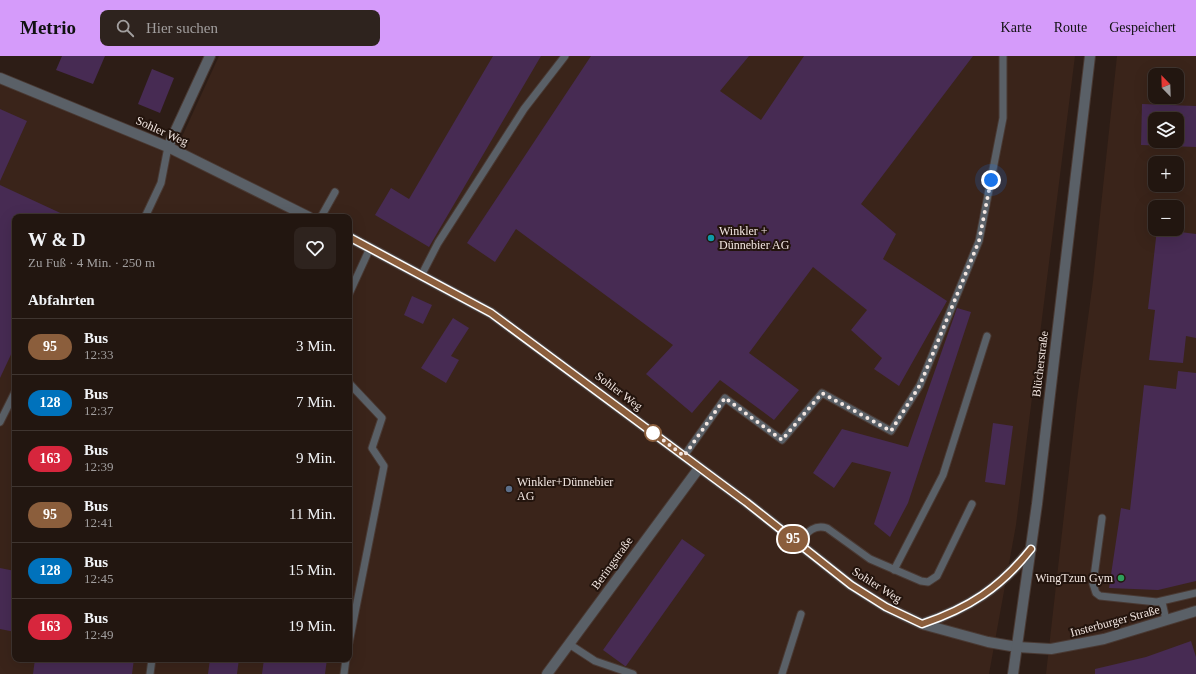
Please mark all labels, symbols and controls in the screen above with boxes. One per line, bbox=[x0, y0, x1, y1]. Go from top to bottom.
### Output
search box bbox=[100, 10, 380, 46]
text: Metrio bbox=[20, 17, 76, 38]
icon: search bbox=[114, 17, 136, 39]
text: Hier suchen bbox=[146, 20, 218, 36]
text: Karte bbox=[1001, 20, 1032, 35]
text: Route bbox=[1054, 20, 1087, 35]
text: Gespeichert bbox=[1109, 20, 1176, 35]
north arrow bbox=[1148, 68, 1184, 104]
map controls bbox=[1148, 68, 1184, 236]
button: layers bbox=[1148, 112, 1184, 148]
street label: Sohler Weg bbox=[134, 113, 190, 149]
button: + bbox=[1148, 156, 1184, 192]
your location bbox=[981, 170, 1001, 190]
button: − bbox=[1148, 200, 1184, 236]
place label: Winkler + Dünnebier AG bbox=[719, 224, 790, 252]
button: heart bbox=[294, 227, 336, 269]
text: W & D bbox=[28, 229, 86, 250]
marker: Winkler + Dünnebier AG bbox=[706, 233, 716, 243]
text: Zu Fuß · 4 Min. · 250 m bbox=[28, 255, 155, 270]
text: Abfahrten bbox=[28, 292, 95, 308]
text: Bus bbox=[84, 330, 108, 346]
street label: Blücherstraße bbox=[1029, 330, 1051, 398]
text: 3 Min. bbox=[296, 338, 336, 354]
text: 95 bbox=[43, 339, 57, 354]
text: 12:33 bbox=[84, 347, 114, 362]
street label: Sohler Weg bbox=[593, 369, 645, 413]
text: Bus bbox=[84, 386, 108, 402]
text: 7 Min. bbox=[296, 394, 336, 410]
text: 128 bbox=[40, 395, 61, 410]
text: 12:37 bbox=[84, 403, 114, 418]
unlabelled marker bbox=[644, 424, 662, 442]
text: Bus bbox=[84, 442, 108, 458]
text: 9 Min. bbox=[296, 450, 336, 466]
text: 163 bbox=[40, 451, 61, 466]
text: 12:39 bbox=[84, 459, 114, 474]
place label: Winkler+Dünnebier AG bbox=[517, 475, 613, 503]
marker: Winkler+Dünnebier AG bbox=[504, 484, 514, 494]
text: Bus bbox=[84, 498, 108, 514]
text: 11 Min. bbox=[289, 506, 336, 522]
text: 95 bbox=[43, 507, 57, 522]
text: 12:41 bbox=[84, 515, 114, 530]
line badge: 95 bbox=[775, 526, 811, 552]
text: 95 bbox=[786, 531, 800, 546]
street label: Beringstraße bbox=[588, 534, 636, 592]
text: Bus bbox=[84, 554, 108, 570]
text: 15 Min. bbox=[288, 562, 336, 578]
text: 128 bbox=[40, 563, 61, 578]
street label: Sohler Weg bbox=[850, 564, 904, 606]
text: 12:45 bbox=[84, 571, 114, 586]
place label: WingTzun Gym bbox=[1035, 571, 1114, 585]
marker: WingTzun Gym bbox=[1116, 573, 1126, 583]
street label: Insterburger Straße bbox=[1069, 602, 1161, 640]
text: Bus bbox=[84, 610, 108, 626]
text: 19 Min. bbox=[288, 618, 336, 634]
text: 163 bbox=[40, 619, 61, 634]
text: 12:49 bbox=[84, 627, 114, 642]

